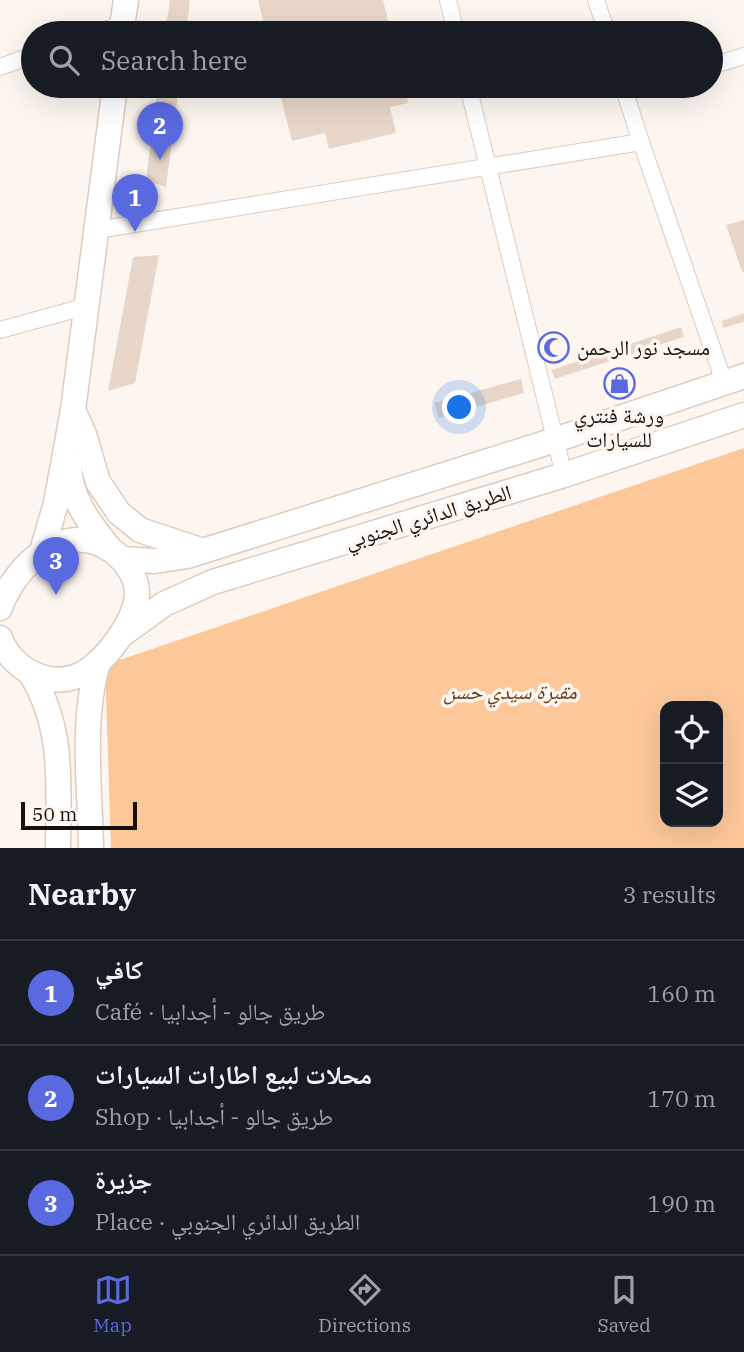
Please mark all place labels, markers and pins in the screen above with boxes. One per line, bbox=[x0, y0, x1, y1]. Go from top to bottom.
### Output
pin: 2 bbox=[137, 102, 183, 160]
pin: 1 bbox=[112, 174, 158, 232]
mosque icon: مسجد نور الرحمن bbox=[537, 331, 571, 365]
place label: مسجد نور الرحمن bbox=[577, 333, 710, 361]
shop icon: ورشة فنتري للسيارات bbox=[602, 367, 636, 401]
place label: ورشة فنتري للسيارات bbox=[574, 401, 664, 453]
pin: 3 bbox=[33, 537, 79, 595]

